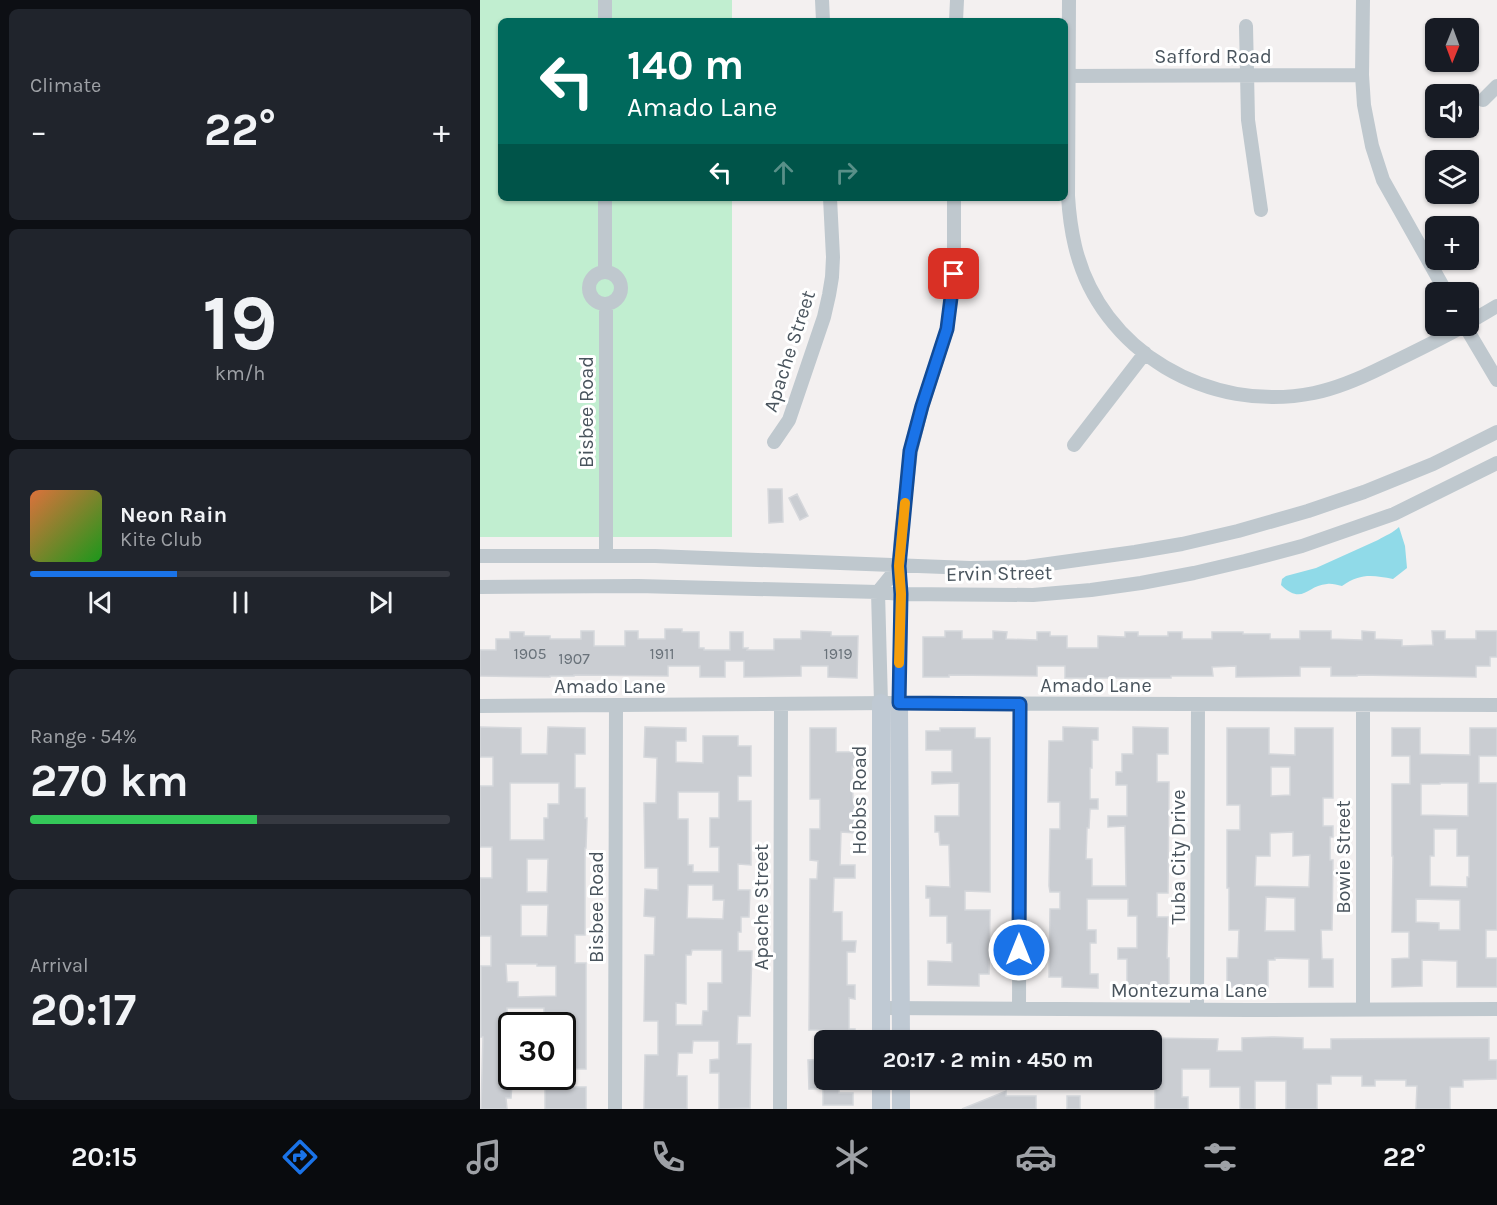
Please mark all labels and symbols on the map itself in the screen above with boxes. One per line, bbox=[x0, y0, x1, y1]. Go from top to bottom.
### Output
north arrow bbox=[1425, 18, 1479, 72]
street label: Safford Road bbox=[1154, 45, 1272, 68]
pin bbox=[928, 248, 979, 299]
street label: Apache Street bbox=[759, 287, 820, 415]
street label: Bisbee Road bbox=[575, 356, 598, 468]
street label: Ervin Street bbox=[946, 561, 1053, 586]
house number: 1905 bbox=[513, 644, 547, 663]
house number: 1911 bbox=[649, 644, 675, 663]
house number: 1919 bbox=[823, 644, 853, 663]
house number: 1907 bbox=[558, 649, 590, 668]
street label: Amado Lane bbox=[1040, 674, 1152, 697]
street label: Amado Lane bbox=[554, 675, 666, 698]
street label: Hobbs Road bbox=[848, 745, 871, 855]
street label: Tuba City Drive bbox=[1167, 790, 1190, 924]
street label: Bowie Street bbox=[1332, 800, 1355, 914]
street label: Apache Street bbox=[750, 843, 773, 970]
street label: Bisbee Road bbox=[585, 851, 608, 963]
position arrow bbox=[987, 918, 1051, 982]
street label: Montezuma Lane bbox=[1111, 979, 1267, 1002]
speed limit sign: 30 bbox=[498, 1012, 576, 1090]

